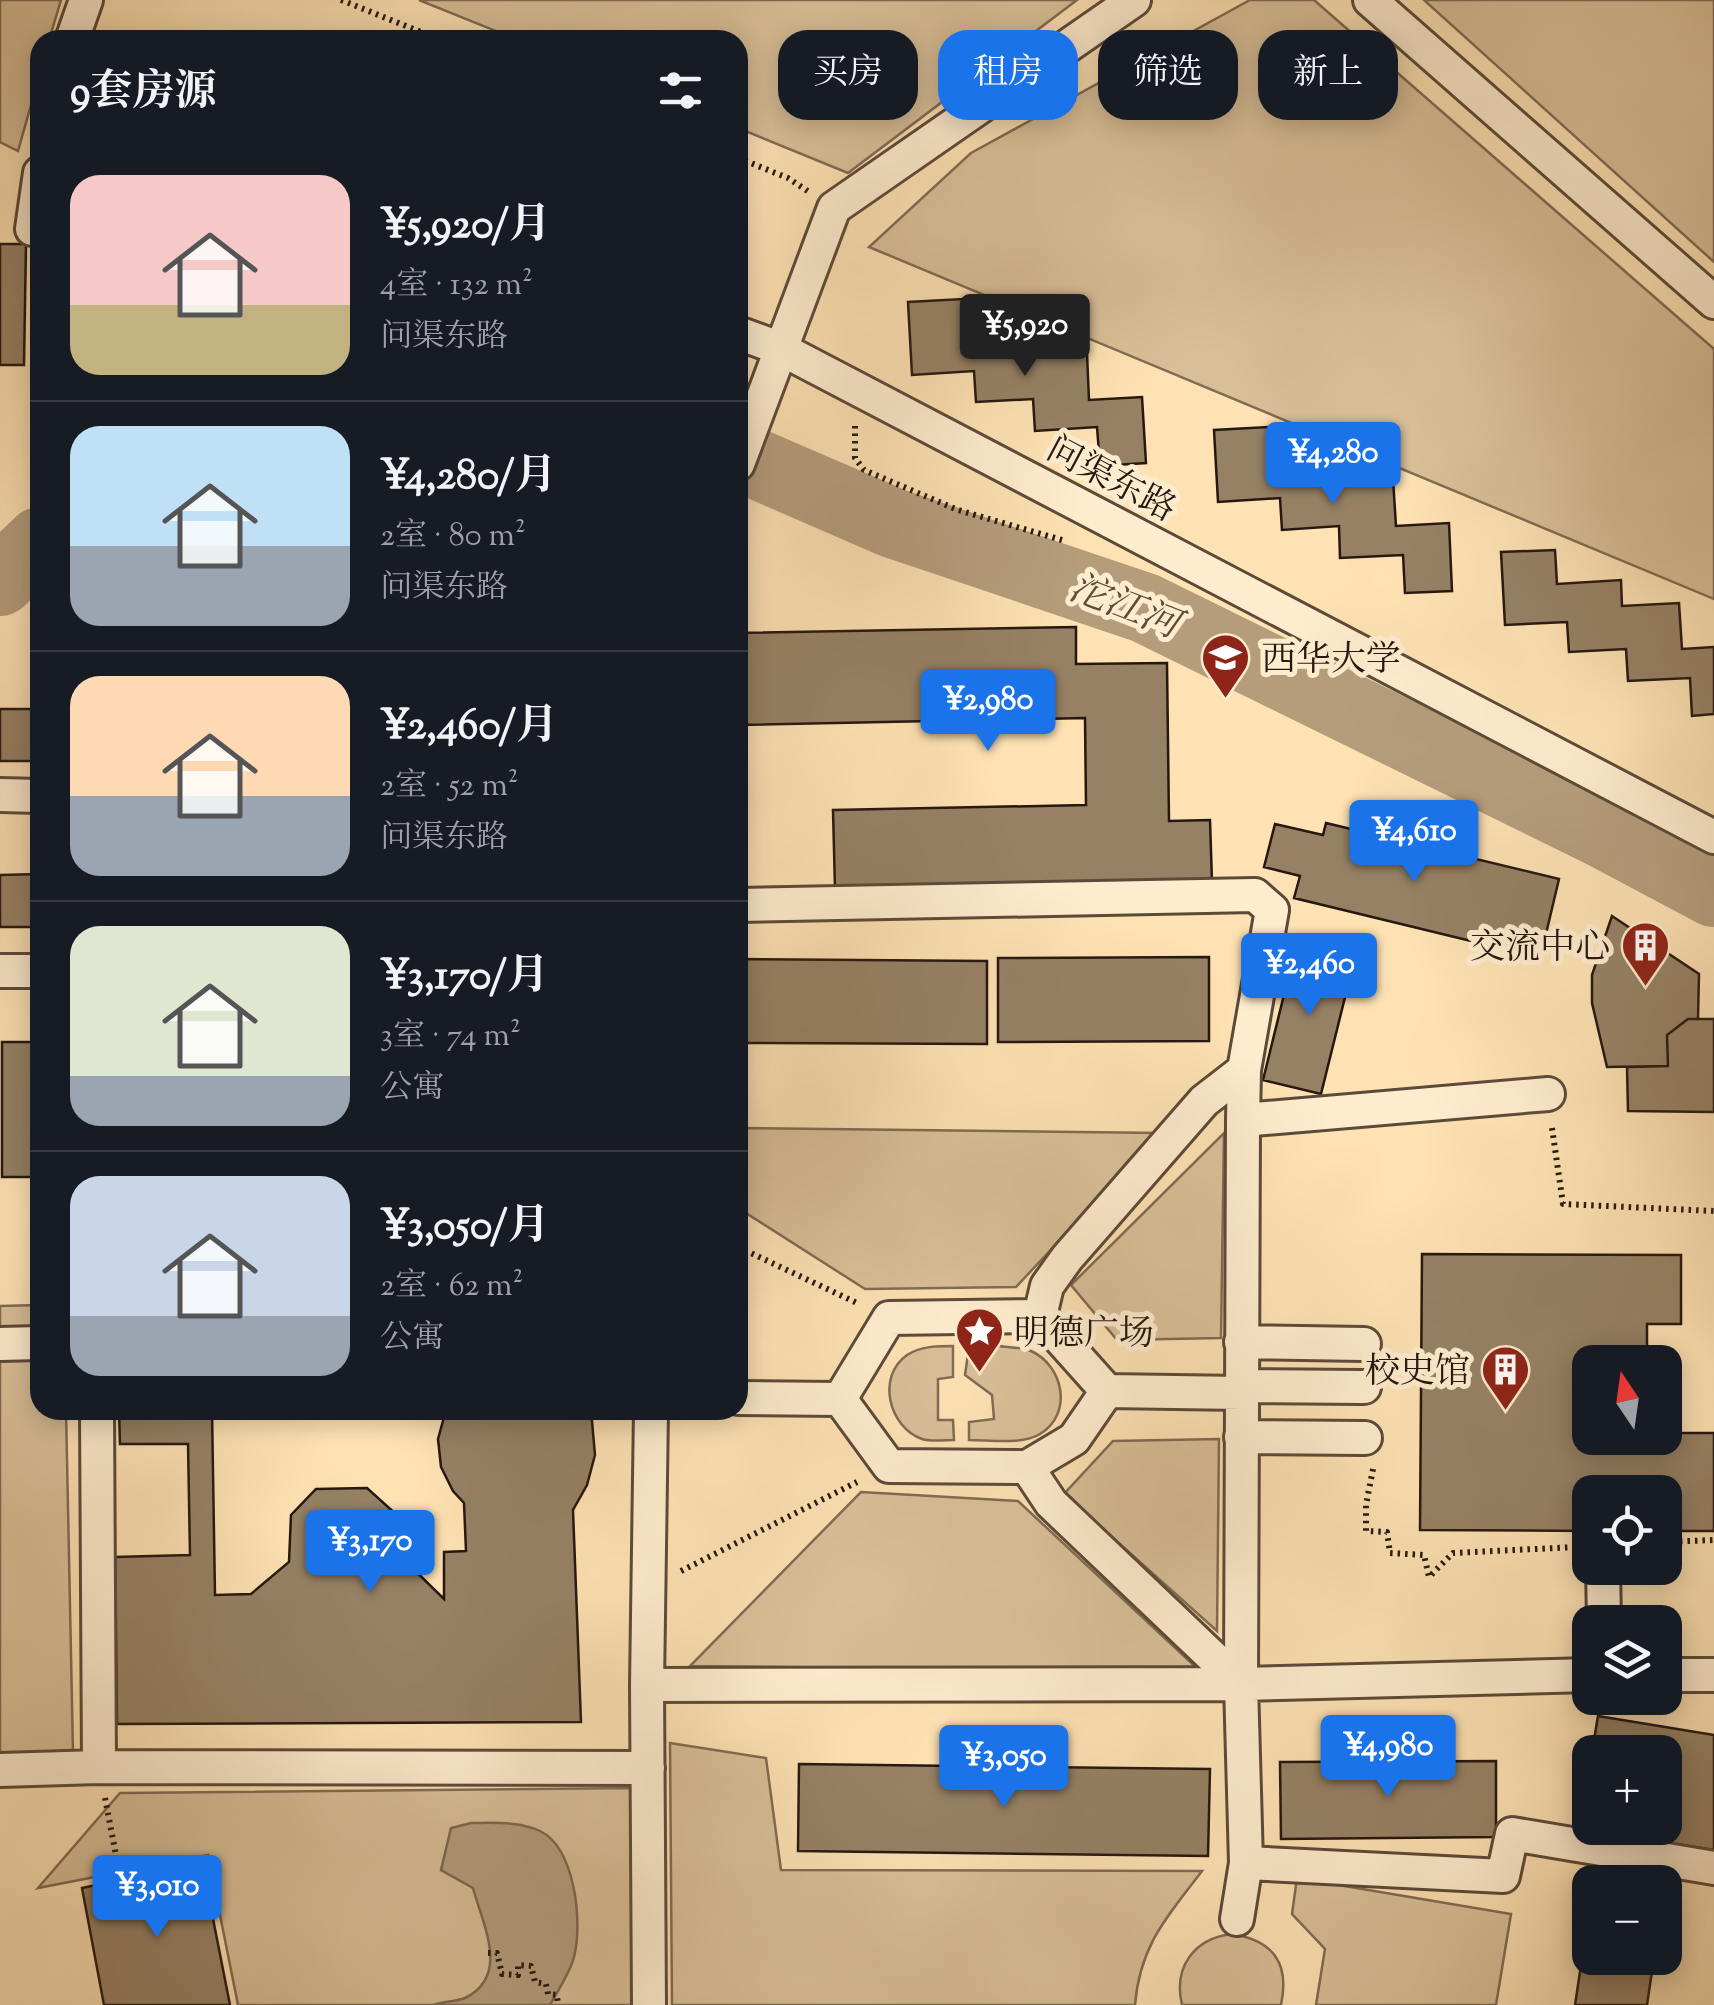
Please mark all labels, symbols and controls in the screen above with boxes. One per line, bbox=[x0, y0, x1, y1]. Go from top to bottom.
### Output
chip: 买房 bbox=[778, 30, 918, 120]
chip: 租房 bbox=[938, 30, 1078, 120]
chip: 筛选 bbox=[1098, 30, 1238, 120]
chip: 新上 bbox=[1258, 30, 1398, 120]
icon: filters bbox=[653, 63, 708, 118]
text: 9套房源 bbox=[70, 64, 216, 124]
text: ¥5,920/月 bbox=[380, 197, 551, 257]
icon: home bbox=[150, 215, 270, 335]
text: 4室 · 132 m² bbox=[380, 263, 533, 309]
pin: ¥5,920 bbox=[944, 294, 1106, 379]
text: ¥5,920 bbox=[982, 303, 1068, 349]
text: 问渠东路 bbox=[380, 315, 508, 361]
pin: ¥4,280 bbox=[1252, 422, 1414, 507]
street label: 问渠东路 bbox=[1037, 426, 1184, 536]
text: ¥4,280 bbox=[1288, 431, 1378, 477]
text: ¥4,280/月 bbox=[380, 448, 557, 508]
icon: home bbox=[150, 466, 270, 586]
text: 2室 · 80 m² bbox=[380, 514, 526, 560]
water label: 沱江河 bbox=[1061, 563, 1192, 657]
text: 问渠东路 bbox=[380, 566, 508, 612]
school or university icon: 西华大学 bbox=[1200, 632, 1252, 700]
place label: 西华大学 bbox=[1261, 636, 1401, 687]
pin: ¥2,980 bbox=[907, 669, 1069, 754]
text: ¥2,980 bbox=[942, 678, 1034, 724]
text: ¥2,460/月 bbox=[380, 698, 558, 758]
icon: home bbox=[150, 716, 270, 836]
text: 2室 · 52 m² bbox=[380, 764, 519, 810]
pin: ¥4,610 bbox=[1333, 800, 1495, 885]
text: ¥4,610 bbox=[1371, 809, 1457, 855]
text: 问渠东路 bbox=[380, 816, 508, 862]
building icon: 交流中心 bbox=[1619, 920, 1671, 988]
place label: 交流中心 bbox=[1470, 924, 1610, 975]
pin: ¥2,460 bbox=[1228, 933, 1390, 1018]
text: ¥2,460 bbox=[1263, 942, 1355, 988]
text: ¥3,170/月 bbox=[380, 948, 549, 1008]
icon: home bbox=[150, 966, 270, 1086]
text: 3室 · 74 m² bbox=[380, 1014, 521, 1060]
text: 公寓 bbox=[380, 1066, 444, 1112]
text: ¥3,050/月 bbox=[380, 1198, 550, 1258]
icon: home bbox=[150, 1216, 270, 1336]
text: 2室 · 62 m² bbox=[380, 1264, 523, 1310]
place icon: 明德广场 bbox=[953, 1306, 1005, 1374]
place label: 明德广场 bbox=[1014, 1310, 1154, 1361]
text: 公寓 bbox=[380, 1316, 444, 1362]
building icon: 校史馆 bbox=[1479, 1344, 1531, 1412]
north arrow bbox=[1572, 1345, 1682, 1455]
map controls bbox=[1572, 1345, 1682, 1975]
place label: 校史馆 bbox=[1365, 1348, 1470, 1399]
button: locate bbox=[1572, 1475, 1682, 1585]
pin: ¥3,170 bbox=[289, 1510, 451, 1595]
text: ¥3,170 bbox=[328, 1519, 412, 1565]
button: layers bbox=[1572, 1605, 1682, 1715]
pin: ¥4,980 bbox=[1307, 1715, 1469, 1800]
text: ¥4,980 bbox=[1343, 1724, 1433, 1770]
pin: ¥3,050 bbox=[923, 1725, 1085, 1810]
text: ¥3,050 bbox=[961, 1734, 1047, 1780]
button: + bbox=[1572, 1735, 1682, 1845]
pin: ¥3,010 bbox=[76, 1855, 238, 1940]
text: ¥3,010 bbox=[115, 1864, 199, 1910]
button: − bbox=[1572, 1865, 1682, 1975]

